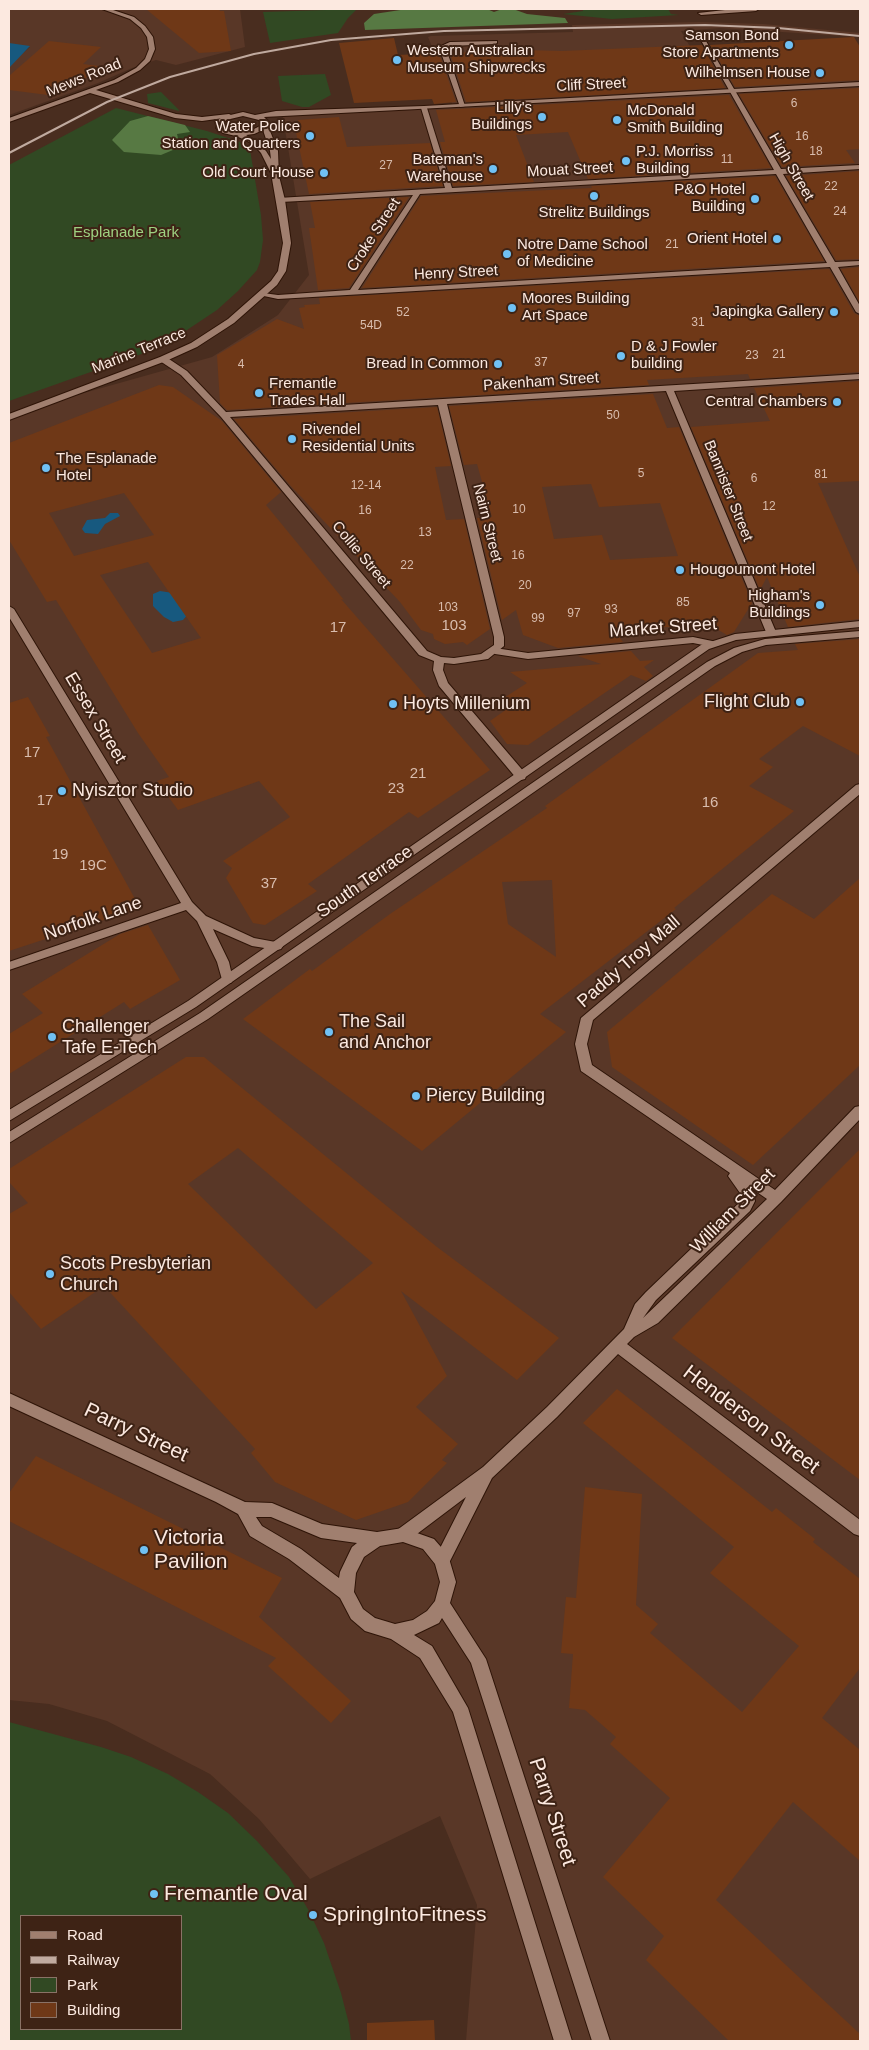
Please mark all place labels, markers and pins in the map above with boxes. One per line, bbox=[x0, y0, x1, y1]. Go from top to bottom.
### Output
place label: Samson Bond Store Apartments bbox=[662, 27, 779, 62]
marker: Samson Bond Store Apartments bbox=[783, 39, 795, 51]
place label: Western Australian Museum Shipwrecks bbox=[407, 42, 545, 77]
marker: Western Australian Museum Shipwrecks bbox=[391, 54, 403, 66]
place label: Wilhelmsen House bbox=[685, 64, 810, 82]
marker: Wilhelmsen House bbox=[814, 67, 826, 79]
place label: Lilly's Buildings bbox=[471, 99, 532, 134]
place label: McDonald Smith Building bbox=[627, 102, 723, 137]
marker: Lilly's Buildings bbox=[536, 111, 548, 123]
marker: McDonald Smith Building bbox=[611, 114, 623, 126]
place label: Water Police Station and Quarters bbox=[162, 118, 300, 153]
marker: Water Police Station and Quarters bbox=[304, 130, 316, 142]
place label: P.J. Morriss Building bbox=[636, 143, 713, 178]
place label: Bateman's Warehouse bbox=[407, 151, 483, 186]
marker: P.J. Morriss Building bbox=[620, 155, 632, 167]
marker: Bateman's Warehouse bbox=[487, 163, 499, 175]
place label: Old Court House bbox=[202, 164, 314, 182]
marker: Old Court House bbox=[318, 167, 330, 179]
place label: P&O Hotel Building bbox=[674, 181, 745, 216]
marker: Strelitz Buildings bbox=[588, 190, 600, 202]
marker: P&O Hotel Building bbox=[749, 193, 761, 205]
place label: Strelitz Buildings bbox=[539, 204, 649, 222]
place label: Orient Hotel bbox=[687, 230, 767, 248]
marker: Orient Hotel bbox=[771, 233, 783, 245]
place label: Notre Dame School of Medicine bbox=[517, 236, 648, 271]
marker: Notre Dame School of Medicine bbox=[501, 248, 513, 260]
place label: Moores Building Art Space bbox=[522, 290, 630, 325]
marker: Moores Building Art Space bbox=[506, 302, 518, 314]
place label: Japingka Gallery bbox=[712, 303, 824, 321]
marker: Japingka Gallery bbox=[828, 306, 840, 318]
place label: D & J Fowler building bbox=[631, 338, 717, 373]
marker: D & J Fowler building bbox=[615, 350, 627, 362]
place label: Bread In Common bbox=[366, 355, 488, 373]
marker: Bread In Common bbox=[492, 358, 504, 370]
place label: Fremantle Trades Hall bbox=[269, 375, 345, 410]
marker: Fremantle Trades Hall bbox=[253, 387, 265, 399]
place label: Central Chambers bbox=[705, 393, 827, 411]
marker: Central Chambers bbox=[831, 396, 843, 408]
place label: Rivendel Residential Units bbox=[302, 421, 415, 456]
marker: Rivendel Residential Units bbox=[286, 433, 298, 445]
place label: The Esplanade Hotel bbox=[56, 450, 157, 485]
marker: The Esplanade Hotel bbox=[40, 462, 52, 474]
place label: Hougoumont Hotel bbox=[690, 561, 815, 579]
marker: Hougoumont Hotel bbox=[674, 564, 686, 576]
place label: Higham's Buildings bbox=[748, 587, 810, 622]
marker: Higham's Buildings bbox=[814, 599, 826, 611]
place label: Flight Club bbox=[704, 691, 790, 713]
place label: Hoyts Millenium bbox=[403, 693, 530, 715]
marker: Flight Club bbox=[794, 696, 806, 708]
marker: Hoyts Millenium bbox=[387, 698, 399, 710]
place label: Nyisztor Studio bbox=[72, 780, 193, 802]
marker: Nyisztor Studio bbox=[56, 785, 68, 797]
place label: The Sail and Anchor bbox=[339, 1011, 431, 1054]
place label: Challenger Tafe E-Tech bbox=[62, 1016, 157, 1058]
marker: The Sail and Anchor bbox=[323, 1026, 335, 1038]
marker: Challenger Tafe E-Tech bbox=[46, 1031, 58, 1043]
place label: Piercy Building bbox=[426, 1085, 545, 1107]
marker: Piercy Building bbox=[410, 1090, 422, 1102]
place label: Scots Presbyterian Church bbox=[60, 1253, 211, 1296]
marker: Scots Presbyterian Church bbox=[44, 1268, 56, 1280]
place label: Victoria Pavilion bbox=[154, 1525, 228, 1575]
marker: Victoria Pavilion bbox=[138, 1544, 150, 1556]
place label: Fremantle Oval bbox=[164, 1881, 308, 1907]
marker: Fremantle Oval bbox=[148, 1888, 160, 1900]
place label: SpringIntoFitness bbox=[323, 1902, 486, 1928]
marker: SpringIntoFitness bbox=[307, 1909, 319, 1921]

